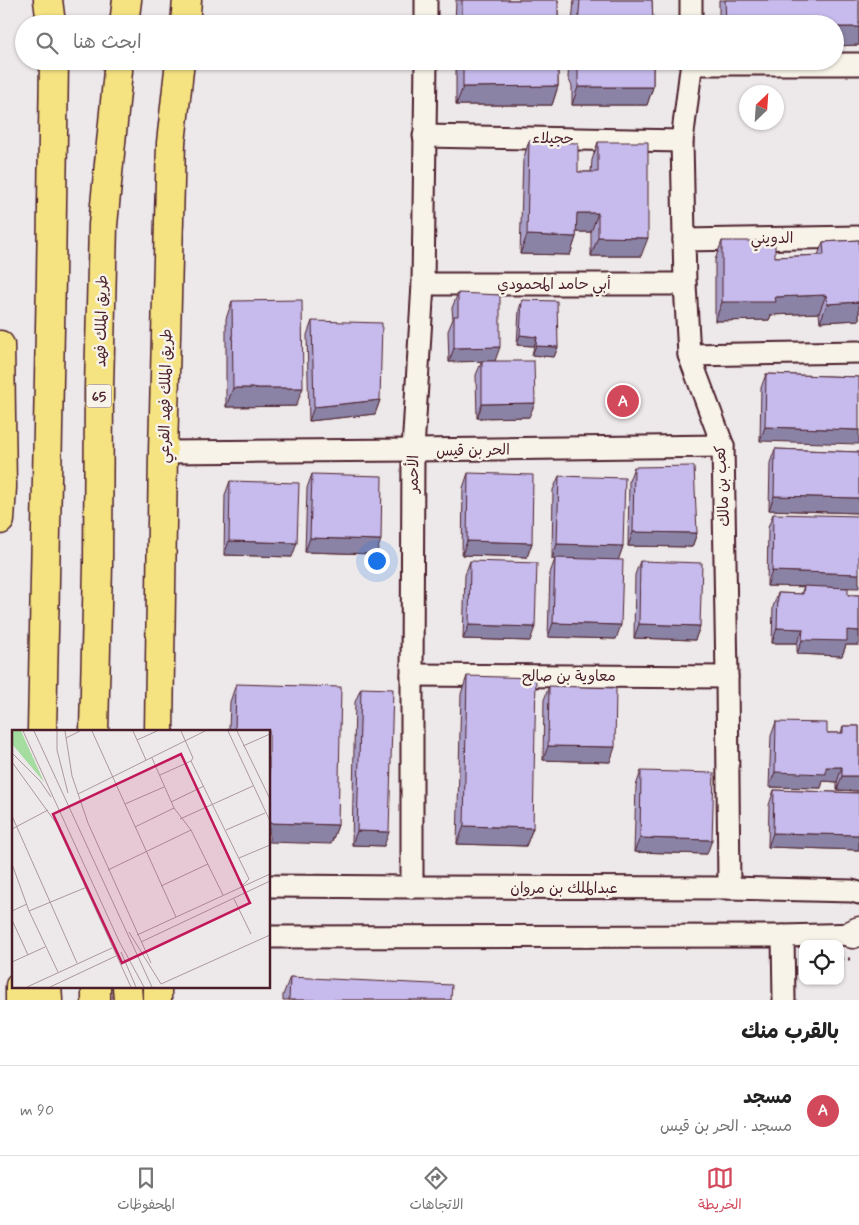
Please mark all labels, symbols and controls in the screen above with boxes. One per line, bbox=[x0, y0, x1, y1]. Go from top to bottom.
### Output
search box bbox=[15, 15, 844, 70]
icon: search bbox=[33, 29, 61, 57]
text: ابحث هنا bbox=[73, 30, 142, 55]
north arrow bbox=[739, 85, 784, 130]
street label: حجيلاء bbox=[532, 129, 574, 149]
street label: الدويني bbox=[751, 229, 794, 251]
street label: طريق الملك فهد bbox=[91, 275, 113, 367]
street label: أبي حامد المحمودي bbox=[497, 275, 611, 297]
street label: طريق الملك فهد الفرعي bbox=[155, 329, 179, 464]
pin: A bbox=[607, 382, 639, 420]
road number: 65 bbox=[86, 384, 112, 408]
street label: الحر بن قيس bbox=[436, 440, 510, 462]
street label: كعب بن مالك bbox=[711, 445, 735, 527]
street label: الأحمر bbox=[403, 455, 424, 495]
your location bbox=[364, 548, 390, 574]
street label: معاوية بن صالح bbox=[522, 667, 616, 687]
inset map bbox=[12, 730, 270, 988]
street label: عبدالملك بن مروان bbox=[510, 879, 618, 899]
map controls bbox=[799, 940, 844, 985]
button: locate bbox=[799, 940, 844, 985]
text: بالقرب منك bbox=[741, 1018, 839, 1046]
text: مسجد bbox=[743, 1085, 792, 1110]
text: 90 m bbox=[20, 1100, 54, 1121]
text: A bbox=[818, 1100, 828, 1121]
text: مسجد · الحر بن قيس bbox=[660, 1116, 792, 1137]
tab: المحفوظات bbox=[117, 1164, 175, 1217]
tab: الاتجاهات bbox=[409, 1164, 464, 1217]
tab: الخريطة bbox=[698, 1164, 742, 1217]

